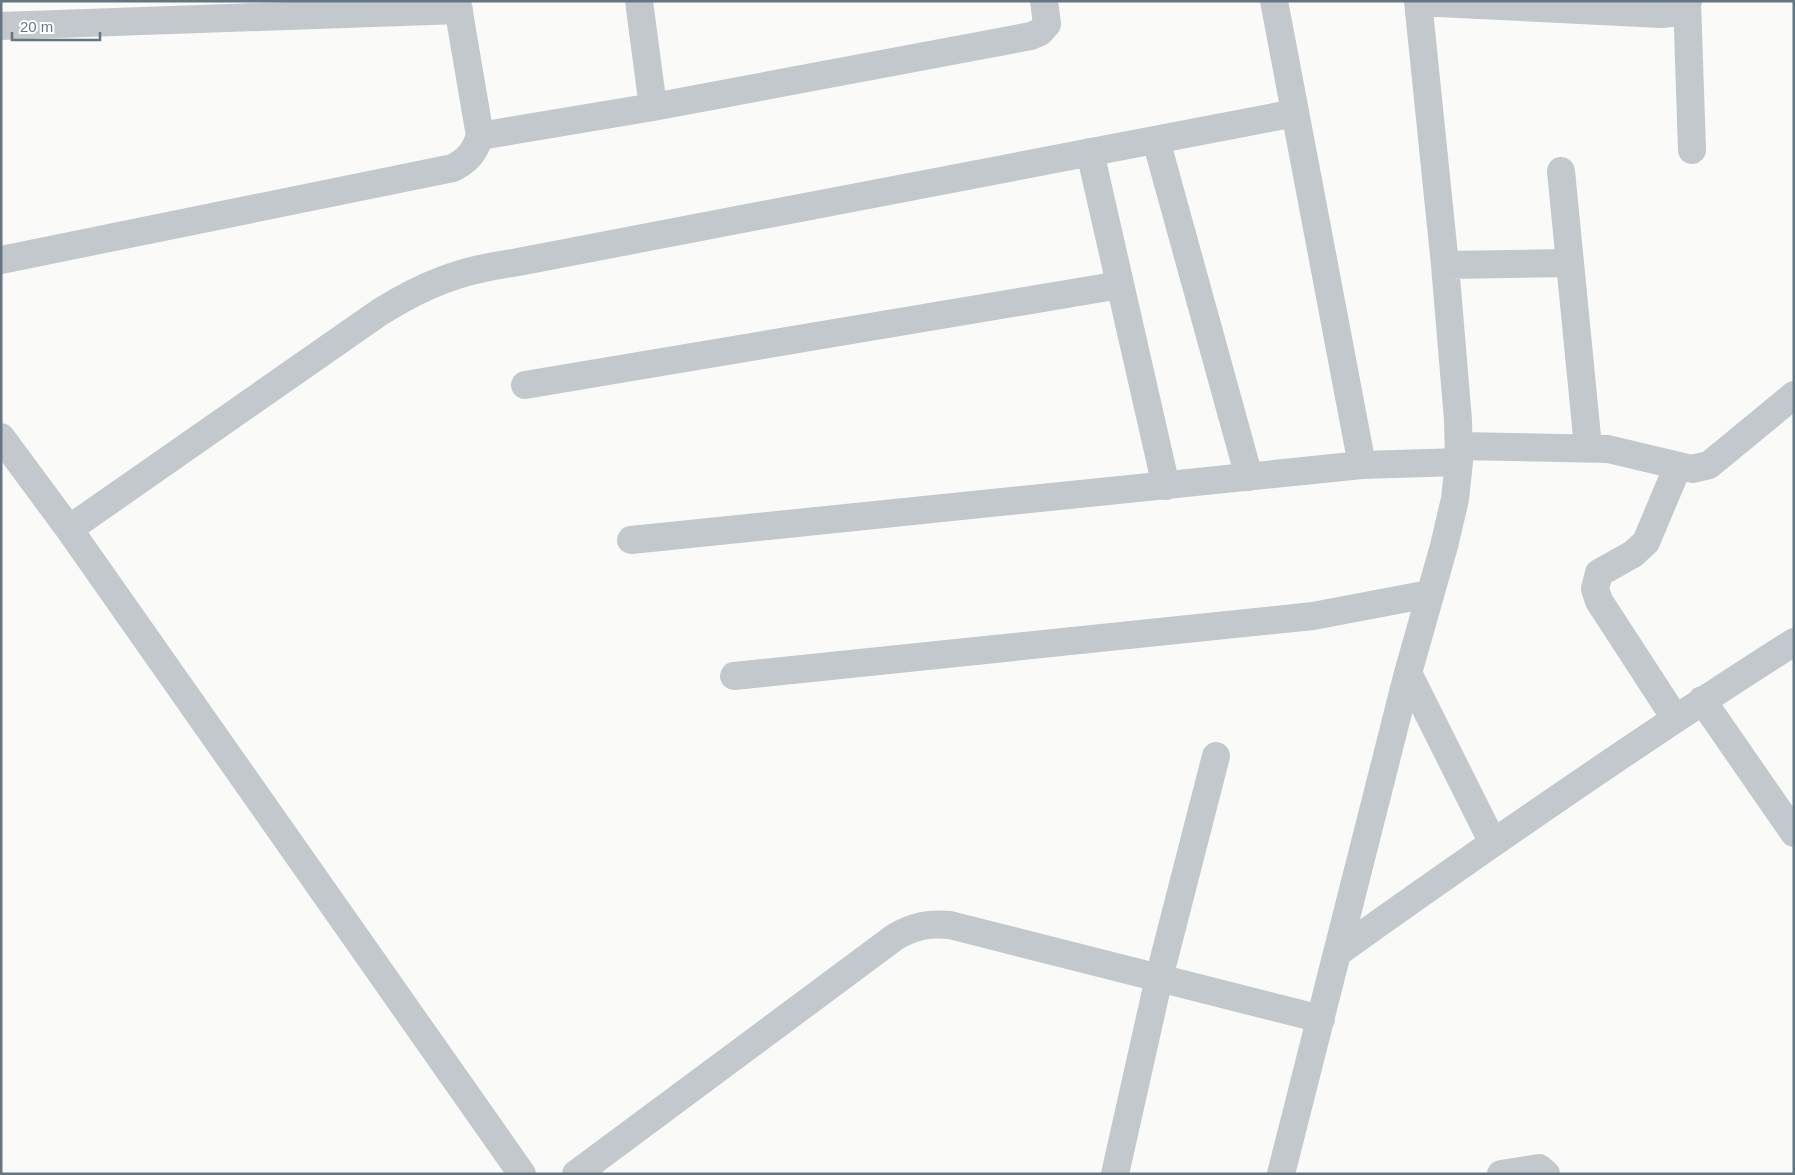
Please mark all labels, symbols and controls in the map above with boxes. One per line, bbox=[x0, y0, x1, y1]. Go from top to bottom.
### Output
scale bar bbox=[12, 10, 100, 42]
text: 20 m bbox=[20, 18, 53, 35]

